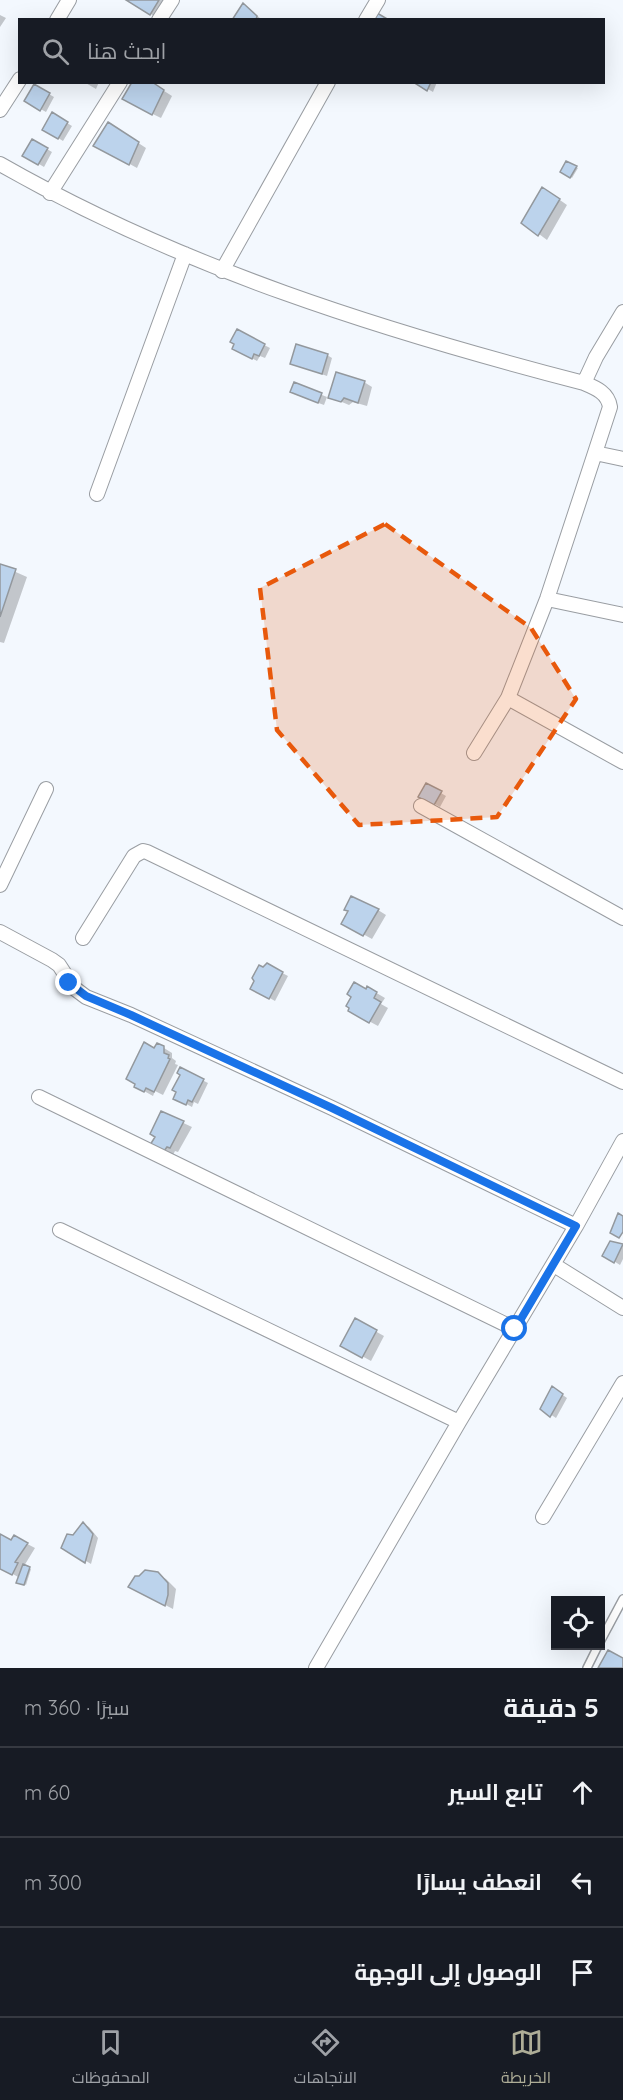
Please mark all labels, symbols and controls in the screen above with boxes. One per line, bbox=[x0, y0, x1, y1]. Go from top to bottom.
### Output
search box bbox=[18, 18, 605, 84]
icon: search bbox=[39, 35, 72, 68]
text: ابحث هنا bbox=[87, 37, 167, 65]
route end bbox=[55, 969, 81, 995]
route start bbox=[501, 1315, 527, 1341]
map controls bbox=[551, 1596, 605, 1650]
button: locate bbox=[551, 1596, 605, 1650]
text: 5 دقيقة bbox=[503, 1691, 599, 1724]
text: سيرًا · 360 m bbox=[24, 1695, 129, 1720]
icon: ahead bbox=[566, 1776, 599, 1809]
text: تابع السير bbox=[448, 1778, 542, 1806]
text: 60 m bbox=[24, 1780, 70, 1805]
icon: left bbox=[566, 1866, 599, 1899]
text: انعطف يسارًا bbox=[416, 1868, 542, 1896]
text: 300 m bbox=[24, 1870, 82, 1895]
icon: arrive bbox=[566, 1956, 599, 1989]
text: الوصول إلى الوجهة bbox=[354, 1958, 542, 1986]
tab: المحفوظات bbox=[72, 2026, 150, 2092]
tab: الاتجاهات bbox=[294, 2026, 357, 2092]
tab: الخريطة bbox=[501, 2026, 551, 2092]

